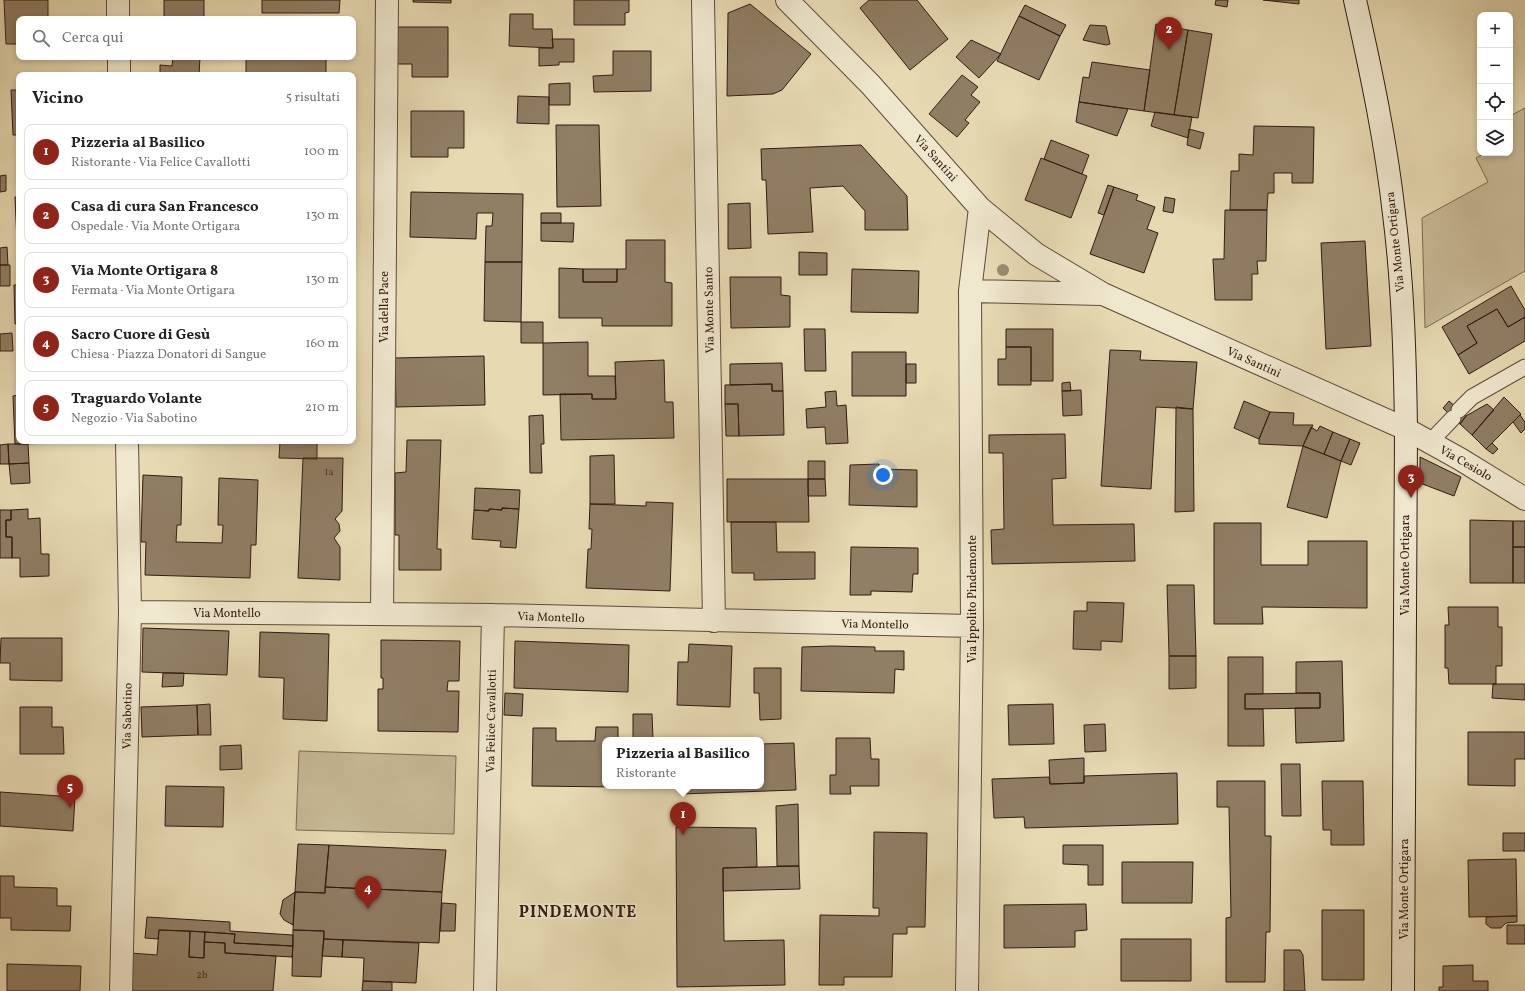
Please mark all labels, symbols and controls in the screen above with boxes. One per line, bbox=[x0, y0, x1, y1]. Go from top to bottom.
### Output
map controls bbox=[1477, 12, 1513, 156]
button: + bbox=[1477, 12, 1513, 48]
search box bbox=[16, 16, 356, 60]
pin: 2 bbox=[1156, 17, 1182, 50]
icon: search bbox=[30, 27, 52, 49]
text: Cerca qui bbox=[62, 28, 124, 49]
button: − bbox=[1477, 48, 1513, 84]
button: locate bbox=[1477, 84, 1513, 120]
text: Vicino bbox=[32, 87, 83, 110]
text: 5 risultati bbox=[286, 89, 340, 107]
button: layers bbox=[1477, 120, 1513, 156]
street label: Via Santini bbox=[910, 132, 961, 186]
text: Pizzeria al Basilico bbox=[71, 133, 205, 154]
text: 1 bbox=[43, 143, 49, 161]
text: 100 m bbox=[304, 143, 339, 161]
text: Ristorante · Via Felice Cavallotti bbox=[71, 154, 250, 172]
street label: Via Monte Ortigara bbox=[1383, 191, 1409, 293]
text: Casa di cura San Francesco bbox=[71, 197, 259, 218]
text: 2 bbox=[43, 207, 49, 225]
text: 130 m bbox=[306, 207, 339, 225]
text: Ospedale · Via Monte Ortigara bbox=[71, 218, 240, 236]
text: Via Monte Ortigara 8 bbox=[71, 261, 218, 282]
street label: Via Monte Santo bbox=[701, 267, 719, 353]
text: 3 bbox=[43, 271, 49, 289]
text: 130 m bbox=[306, 271, 339, 289]
street label: Via della Pace bbox=[377, 271, 393, 343]
text: Fermata · Via Monte Ortigara bbox=[71, 282, 235, 300]
text: Sacro Cuore di Gesù bbox=[71, 325, 210, 346]
text: 4 bbox=[42, 335, 50, 353]
text: 160 m bbox=[305, 335, 339, 353]
street label: Via Santini bbox=[1224, 344, 1284, 382]
text: Chiesa · Piazza Donatori di Sangue bbox=[71, 346, 266, 364]
text: Traguardo Volante bbox=[71, 389, 202, 410]
text: 5 bbox=[43, 399, 49, 417]
text: 210 m bbox=[305, 399, 339, 417]
text: Negozio · Via Sabotino bbox=[71, 410, 197, 428]
street label: Via Cesiolo bbox=[1436, 442, 1495, 485]
house number: 1a bbox=[325, 465, 333, 479]
your location bbox=[873, 465, 893, 485]
pin: 3 bbox=[1398, 465, 1424, 498]
street label: Via Monte Ortigara bbox=[1398, 514, 1414, 616]
street label: Via Ippolito Pindemonte bbox=[965, 535, 981, 663]
street label: Via Montello bbox=[193, 606, 261, 622]
street label: Via Montello bbox=[517, 609, 585, 627]
street label: Via Montello bbox=[841, 616, 909, 634]
street label: Via Felice Cavallotti bbox=[483, 669, 501, 773]
street label: Via Sabotino bbox=[119, 683, 137, 749]
popup bbox=[602, 737, 764, 789]
text: Pizzeria al Basilico bbox=[616, 744, 750, 765]
text: Ristorante bbox=[616, 765, 676, 783]
pin: 5 bbox=[57, 775, 83, 808]
pin: 1 bbox=[670, 802, 696, 835]
street label: Via Monte Ortigara bbox=[1397, 838, 1413, 940]
pin: 4 bbox=[355, 876, 381, 909]
district label: PINDEMONTE bbox=[519, 902, 637, 924]
house number: 2b bbox=[197, 968, 208, 982]

